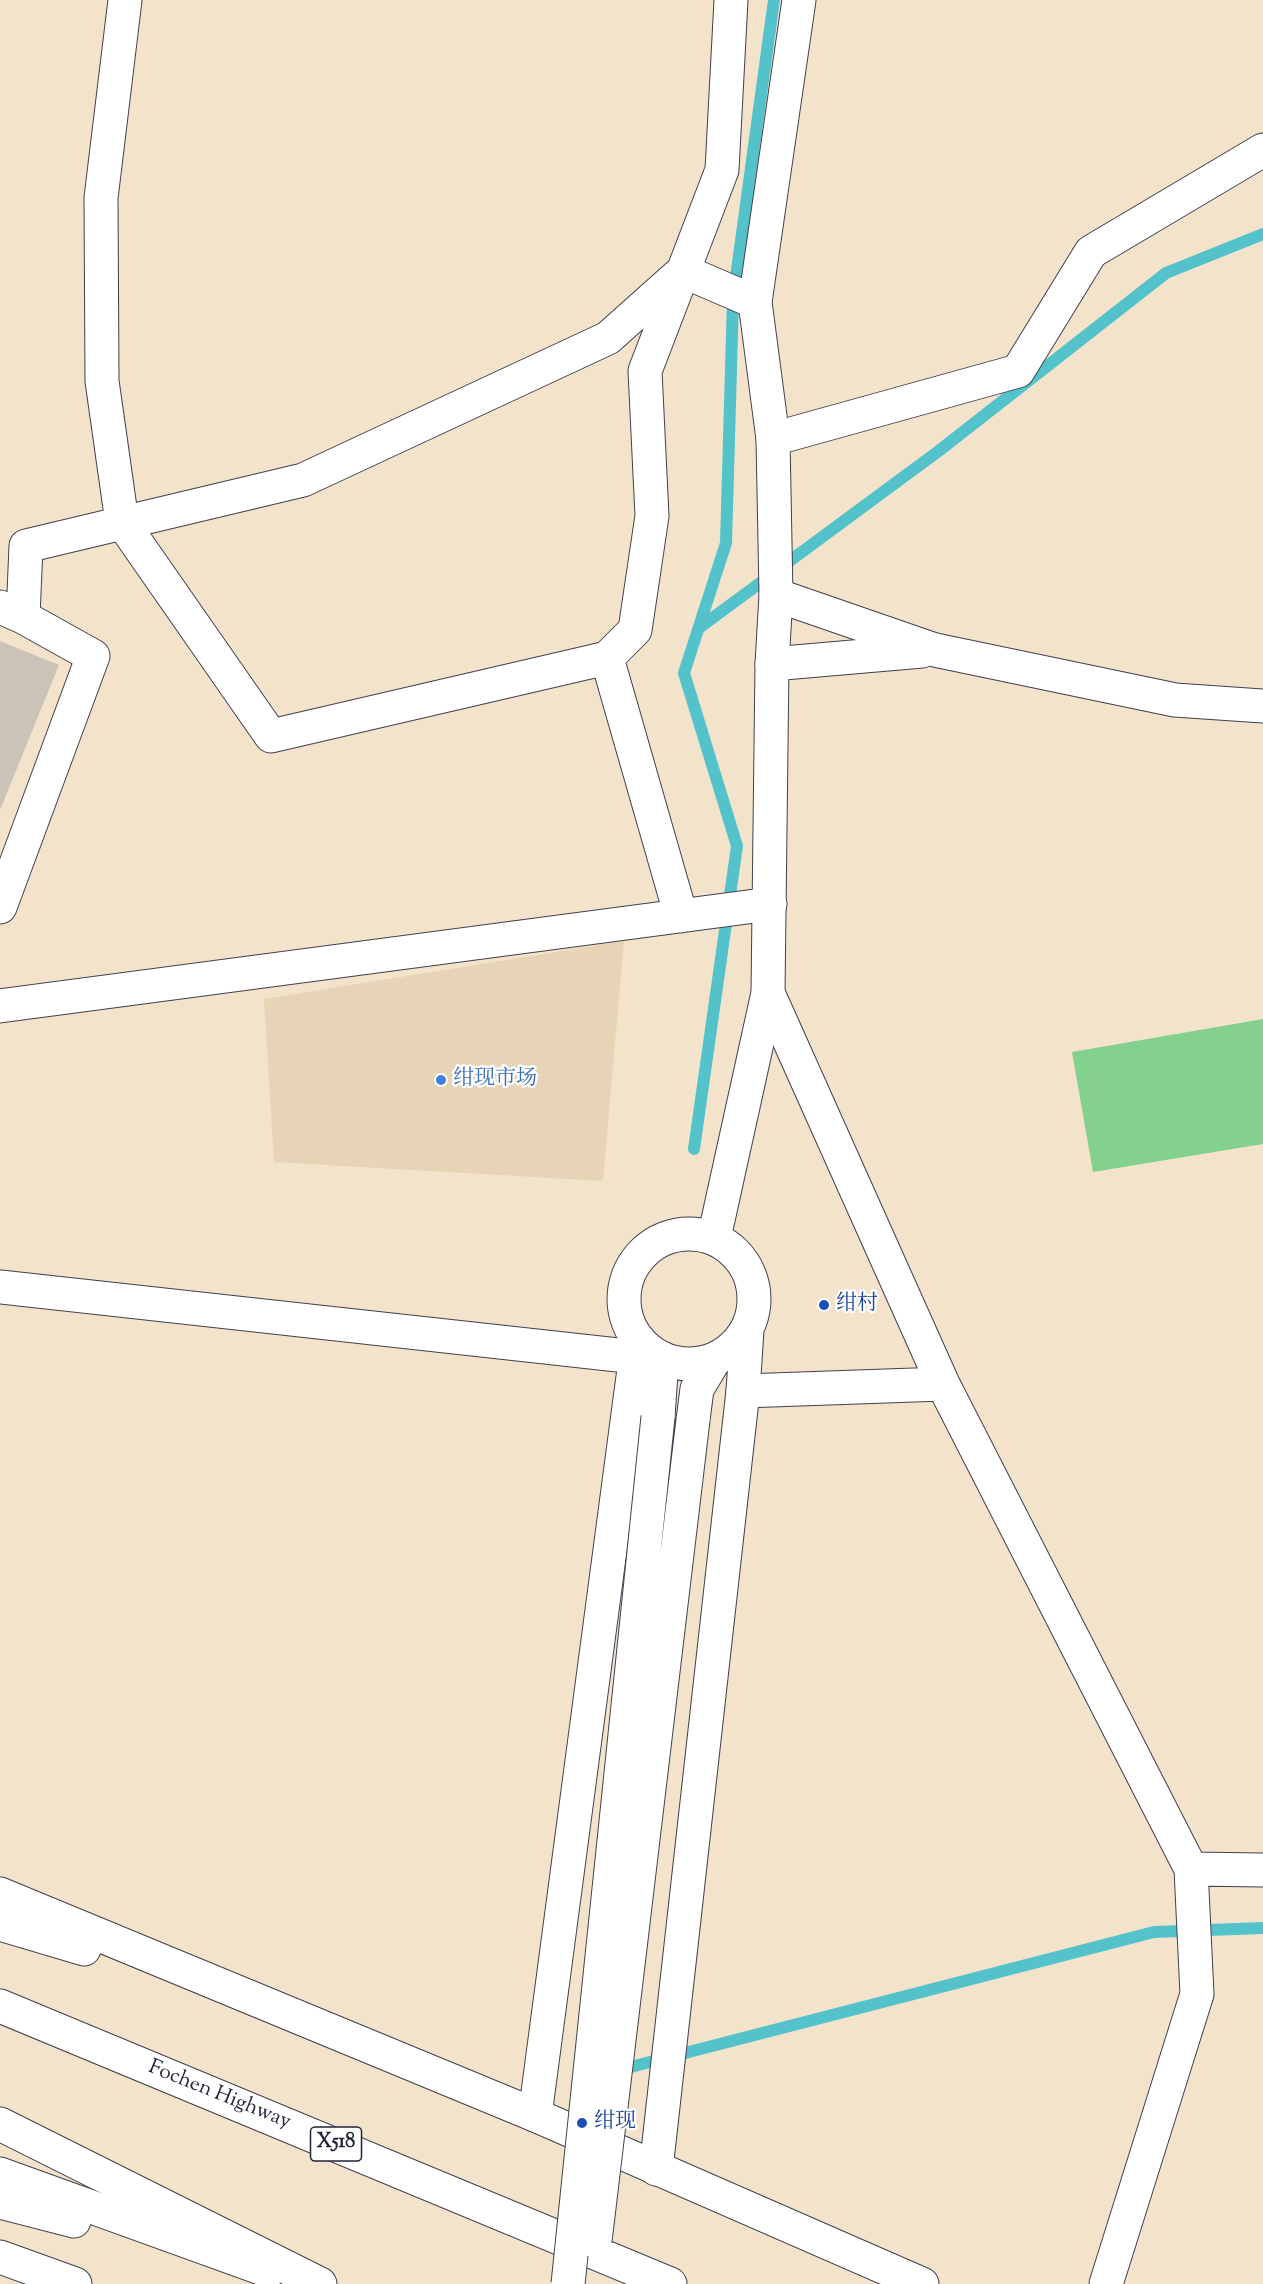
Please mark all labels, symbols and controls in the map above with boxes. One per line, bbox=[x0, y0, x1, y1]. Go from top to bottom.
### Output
place label: 绀现市场 bbox=[453, 1067, 537, 1093]
marker: 绀现市场 bbox=[434, 1073, 448, 1087]
place label: 绀村 bbox=[836, 1292, 878, 1318]
marker: 绀村 bbox=[817, 1298, 831, 1312]
street label: Fochen Highway bbox=[144, 2056, 294, 2136]
place label: 绀现 bbox=[594, 2110, 636, 2136]
marker: 绀现 bbox=[575, 2116, 589, 2130]
road number: X518 bbox=[310, 2127, 362, 2161]

